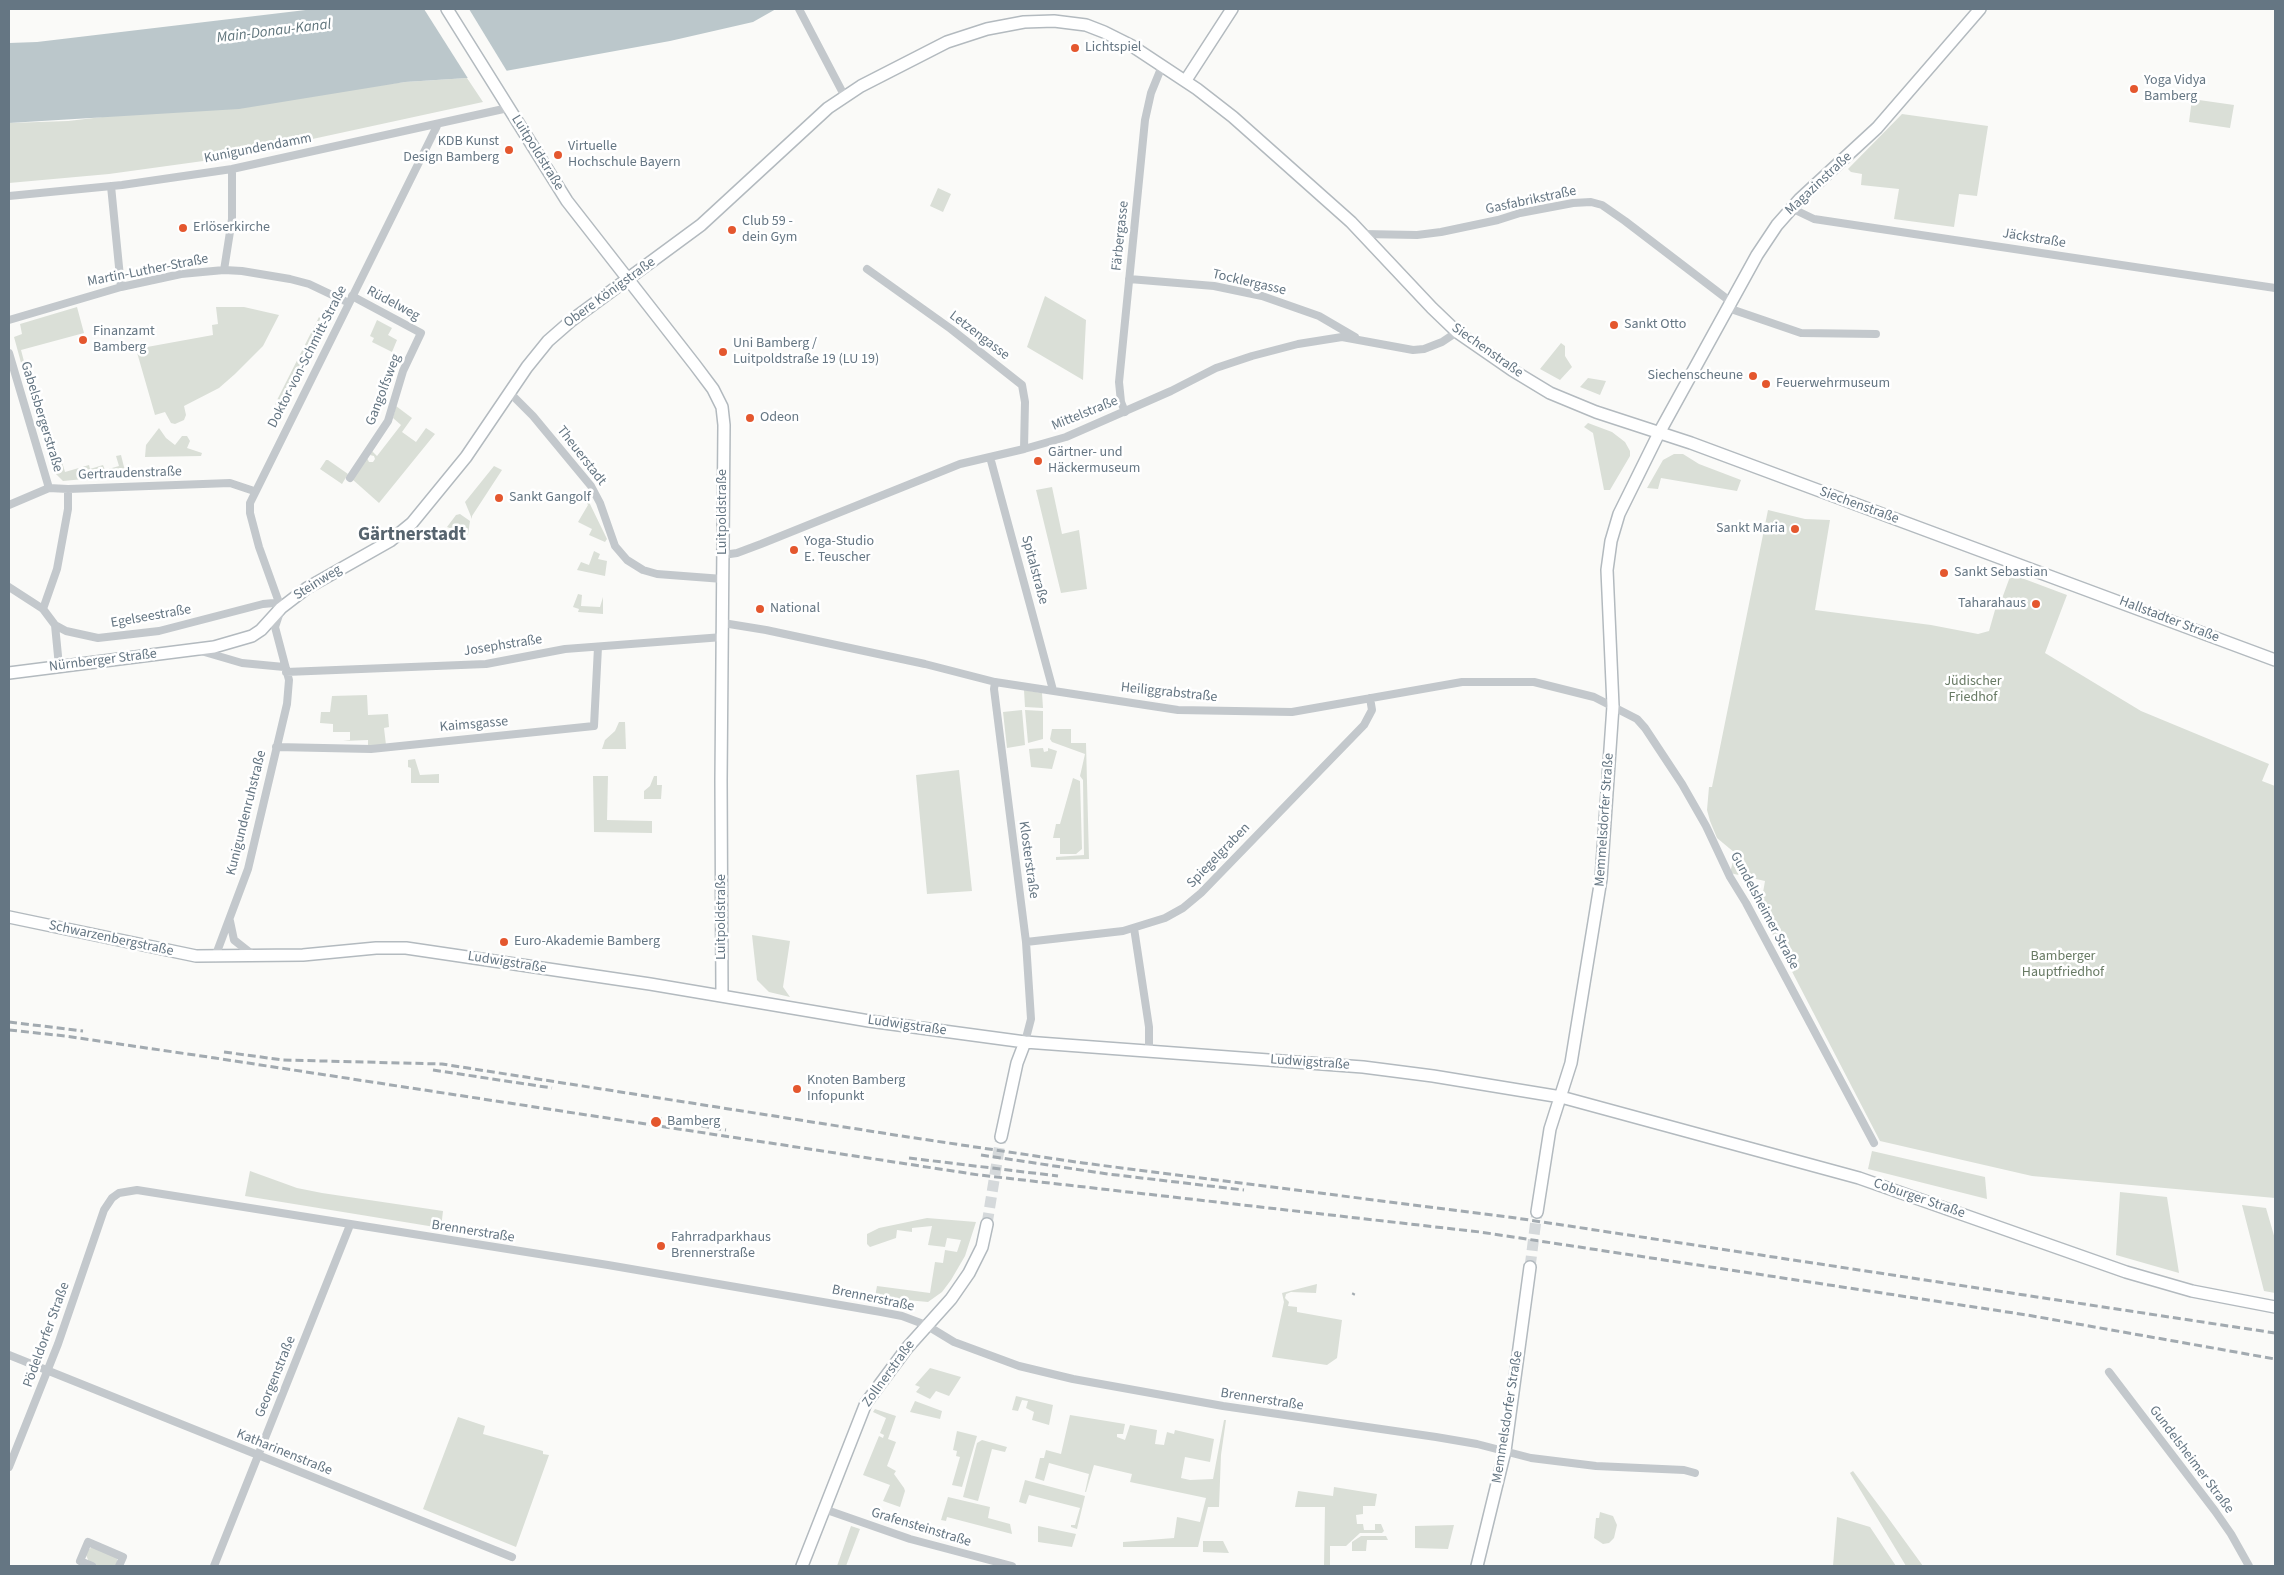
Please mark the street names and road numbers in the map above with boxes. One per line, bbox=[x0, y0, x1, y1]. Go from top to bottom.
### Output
street label: Luitpoldstraße bbox=[507, 112, 567, 194]
street label: Kunigundendamm bbox=[203, 130, 313, 168]
street label: Magazinstraße bbox=[1782, 149, 1856, 219]
street label: Gasfabrikstraße bbox=[1484, 183, 1578, 219]
street label: Färbergasse bbox=[1109, 200, 1133, 272]
street label: Jäckstraße bbox=[2001, 226, 2067, 252]
street label: Martin-Luther-Straße bbox=[86, 251, 210, 291]
street label: Obere Königstraße bbox=[561, 254, 659, 332]
street label: Tocklergasse bbox=[1210, 266, 1288, 300]
street label: Doktor-von-Schmitt-Straße bbox=[265, 283, 351, 431]
street label: Rüdelweg bbox=[364, 283, 422, 325]
street label: Letzengasse bbox=[946, 308, 1012, 364]
street label: Siechenstraße bbox=[1448, 320, 1526, 382]
street label: Gangolfsweg bbox=[363, 352, 405, 428]
street label: Gabelsbergerstraße bbox=[16, 360, 66, 474]
street label: Mittelstraße bbox=[1049, 393, 1121, 435]
street label: Theuerstadt bbox=[553, 423, 609, 489]
street label: Gertraudenstraße bbox=[78, 464, 182, 484]
street label: Luitpoldstraße bbox=[715, 469, 731, 555]
street label: Siechenstraße bbox=[1817, 484, 1901, 528]
street label: Spitalstraße bbox=[1017, 534, 1051, 606]
street label: Steinweg bbox=[291, 562, 345, 604]
street label: Hallstadter Straße bbox=[2117, 593, 2221, 647]
street label: Egelseestraße bbox=[109, 602, 193, 632]
street label: Josephstraße bbox=[462, 631, 544, 661]
street label: Nürnberger Straße bbox=[48, 646, 158, 676]
street label: Heiliggrabstraße bbox=[1120, 680, 1218, 706]
street label: Kaimsgasse bbox=[439, 714, 509, 736]
street label: Kunigundenruhstraße bbox=[223, 749, 271, 877]
street label: Memmelsdorfer Straße bbox=[1592, 753, 1618, 887]
street label: Klosterstraße bbox=[1014, 820, 1042, 900]
street label: Spiegelgraben bbox=[1184, 820, 1254, 892]
street label: Gundelsheimer Straße bbox=[1726, 849, 1802, 973]
street label: Luitpoldstraße bbox=[714, 874, 730, 960]
street label: Schwarzenbergstraße bbox=[47, 918, 175, 960]
street label: Ludwigstraße bbox=[466, 948, 548, 978]
street label: Ludwigstraße bbox=[866, 1012, 948, 1040]
street label: Ludwigstraße bbox=[1270, 1052, 1350, 1074]
street label: Coburger Straße bbox=[1871, 1175, 1967, 1223]
street label: Brennerstraße bbox=[430, 1217, 516, 1247]
street label: Pödeldorfer Straße bbox=[20, 1280, 74, 1390]
street label: Brennerstraße bbox=[830, 1282, 916, 1316]
street label: Georgenstraße bbox=[252, 1334, 300, 1420]
street label: Zollnerstraße bbox=[859, 1337, 919, 1411]
street label: Memmelsdorfer Straße bbox=[1489, 1350, 1527, 1484]
street label: Brennerstraße bbox=[1219, 1385, 1305, 1415]
street label: Gundelsheimer Straße bbox=[2145, 1403, 2237, 1517]
street label: Katharinenstraße bbox=[234, 1426, 334, 1480]
street label: Grafensteinstraße bbox=[869, 1505, 973, 1551]

